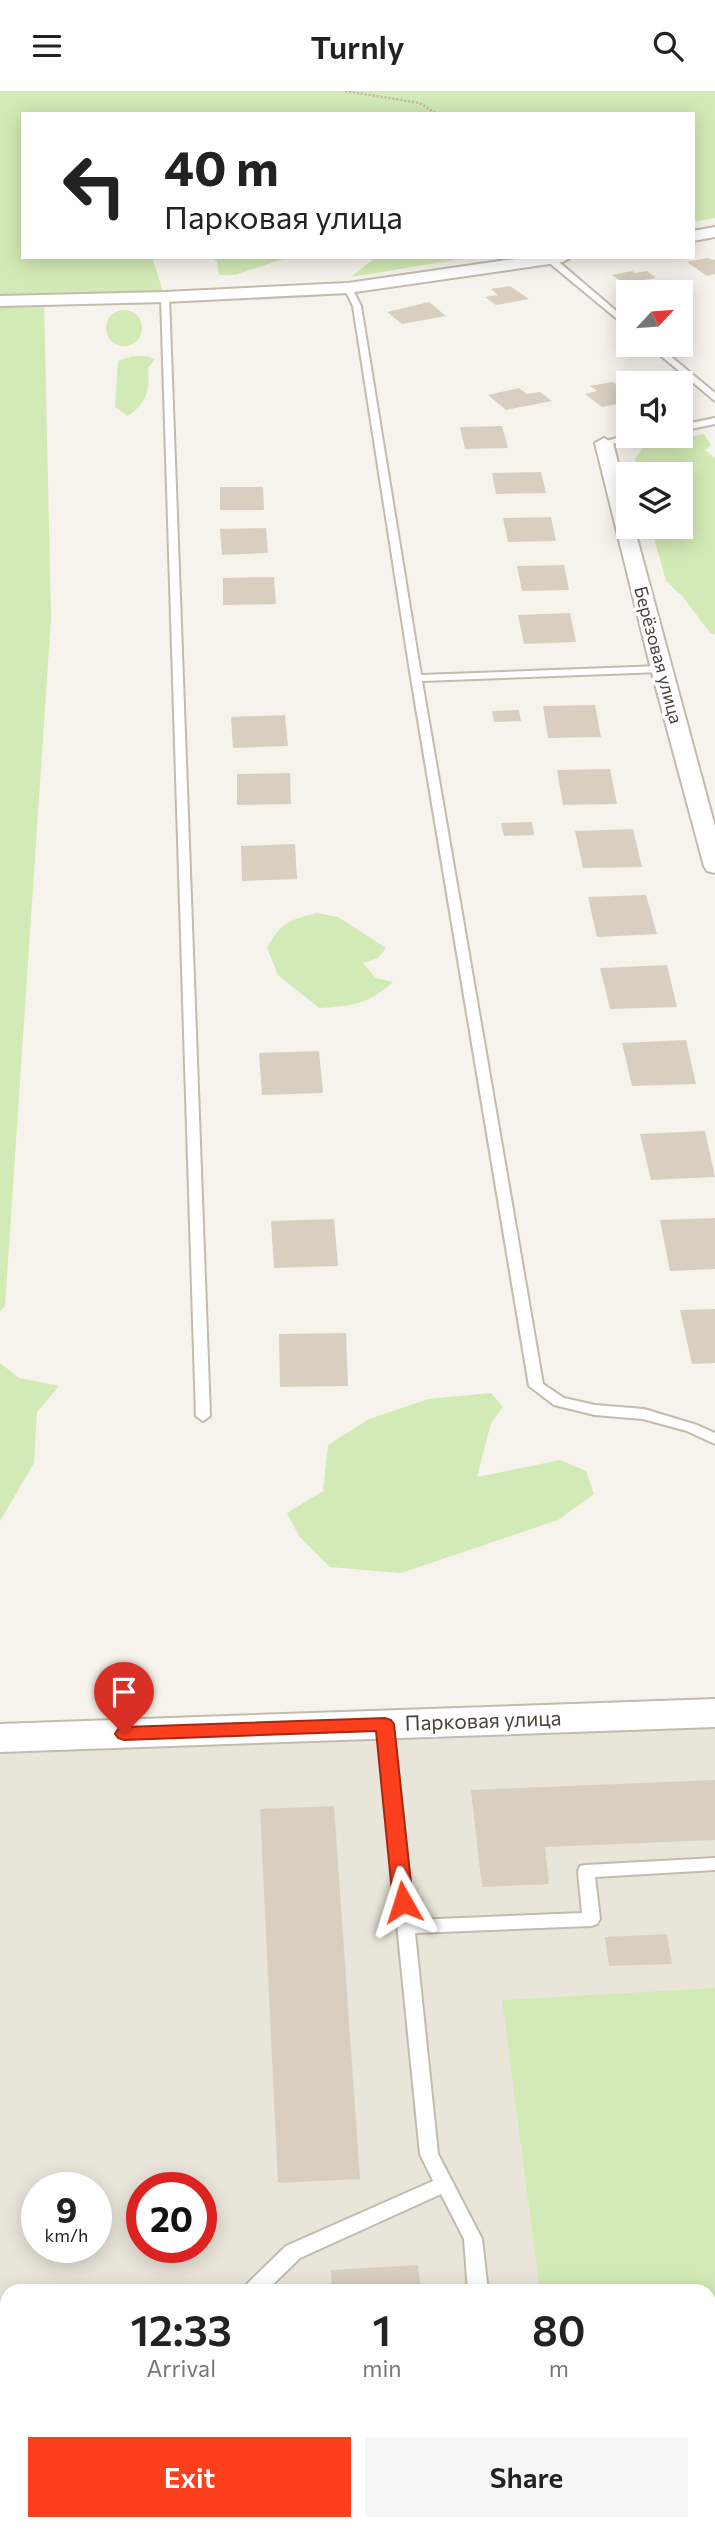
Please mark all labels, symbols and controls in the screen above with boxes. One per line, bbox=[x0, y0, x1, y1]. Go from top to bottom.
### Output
text: Turnly bbox=[311, 26, 404, 66]
icon: menu bbox=[28, 27, 66, 65]
icon: search bbox=[649, 27, 687, 65]
text: 40 m bbox=[164, 136, 279, 196]
icon: left bbox=[49, 140, 140, 231]
text: Парковая улица bbox=[164, 196, 403, 236]
north arrow bbox=[616, 280, 693, 357]
map controls bbox=[616, 280, 693, 539]
button: sound bbox=[616, 371, 693, 448]
button: layers bbox=[616, 462, 693, 539]
street label: Берёзовая улица bbox=[630, 584, 688, 726]
pin bbox=[94, 1662, 154, 1734]
icon: arrive bbox=[105, 1673, 143, 1711]
street label: Парковая улица bbox=[404, 1704, 562, 1735]
position arrow bbox=[366, 1865, 440, 1939]
speed limit sign: 20 bbox=[126, 2172, 217, 2263]
text: 9 bbox=[56, 2187, 77, 2230]
text: km/h bbox=[45, 2224, 88, 2246]
text: 12:33 bbox=[130, 2303, 232, 2355]
text: 1 bbox=[373, 2303, 391, 2355]
text: 80 bbox=[532, 2303, 586, 2355]
text: Arrival bbox=[146, 2354, 216, 2382]
text: min bbox=[362, 2354, 402, 2382]
text: m bbox=[549, 2354, 569, 2382]
button: Exit bbox=[28, 2437, 351, 2517]
button: Share bbox=[365, 2437, 688, 2517]

